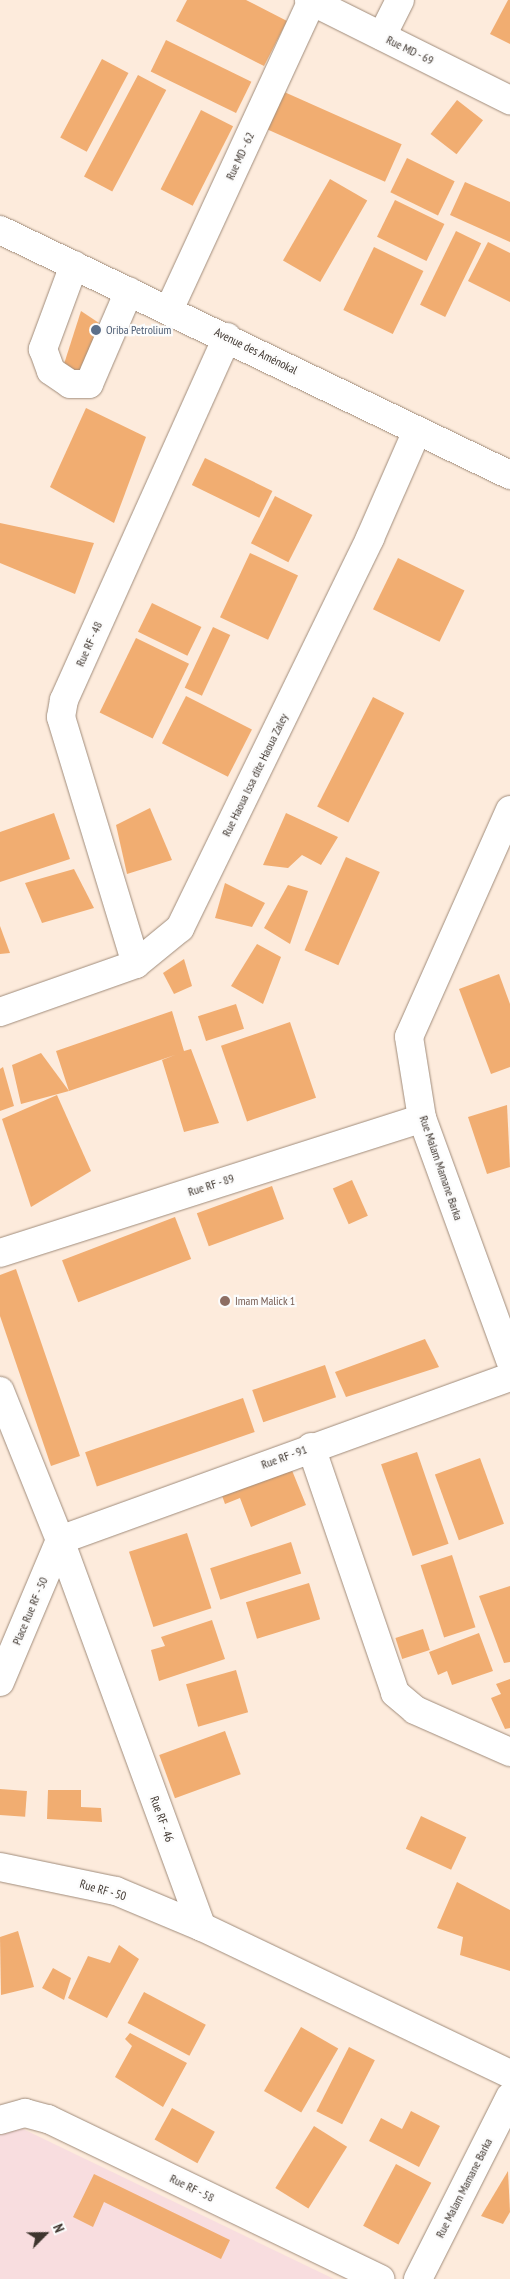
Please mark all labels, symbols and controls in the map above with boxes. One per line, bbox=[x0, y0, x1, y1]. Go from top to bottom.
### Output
street label: Rue MD - 69 bbox=[384, 32, 436, 68]
street label: Rue MD - 62 bbox=[223, 129, 257, 183]
place label: Oriba Petrolium bbox=[106, 323, 171, 337]
marker: Oriba Petrolium bbox=[90, 324, 102, 336]
street label: Avenue des Aménokal bbox=[212, 325, 300, 377]
street label: Rue RF - 48 bbox=[73, 619, 105, 669]
street label: Rue Haoua Issa dite Haoua Zaley bbox=[219, 711, 291, 839]
street label: Rue Malam Mamane Barka bbox=[416, 1114, 466, 1222]
street label: Rue RF - 89 bbox=[186, 1171, 236, 1199]
place label: Imam Malick 1 bbox=[235, 1294, 295, 1308]
marker: Imam Malick 1 bbox=[219, 1295, 231, 1307]
street label: Rue RF - 91 bbox=[259, 1442, 309, 1472]
street label: Place Rue RF - 50 bbox=[9, 1575, 51, 1647]
street label: Rue RF - 46 bbox=[147, 1794, 177, 1844]
street label: Rue RF - 50 bbox=[78, 1876, 128, 1904]
street label: Rue Malam Mamane Barka bbox=[433, 2136, 495, 2240]
street label: Rue RF - 58 bbox=[167, 2171, 217, 2205]
north arrow bbox=[20, 2209, 70, 2259]
text: N bbox=[49, 2221, 69, 2235]

